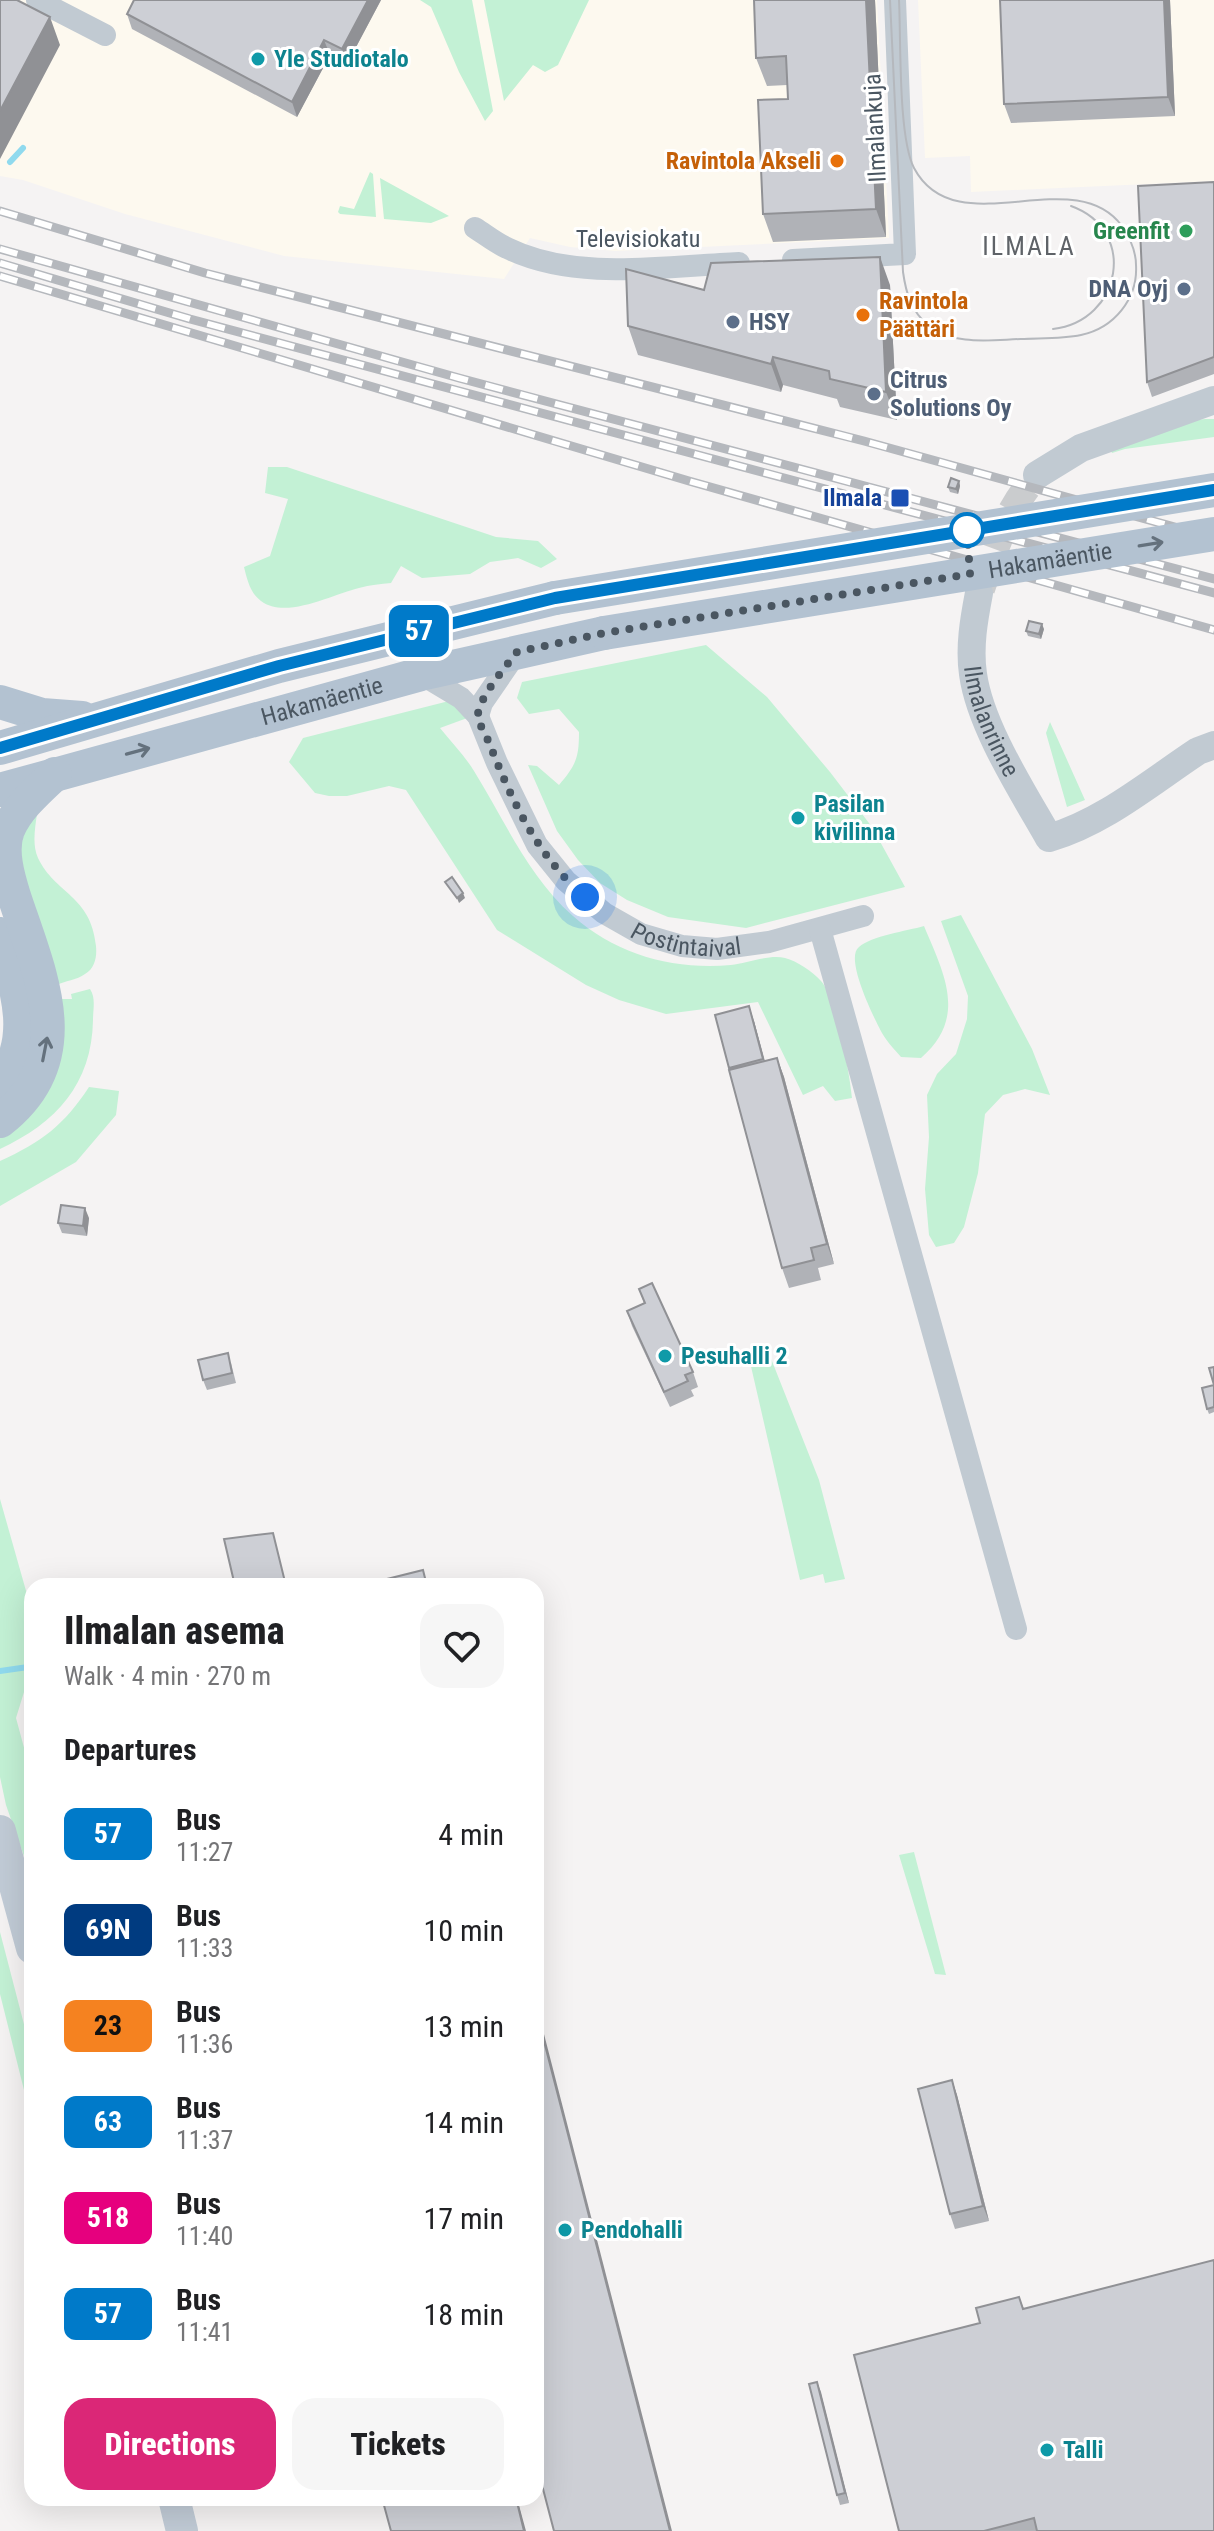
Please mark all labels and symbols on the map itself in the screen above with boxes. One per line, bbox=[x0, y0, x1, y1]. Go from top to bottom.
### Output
place label: Yle Studiotalo bbox=[274, 45, 409, 73]
marker: Yle Studiotalo bbox=[249, 50, 267, 68]
street label: Ilmalankuja bbox=[858, 73, 892, 183]
place label: Ravintola Akseli bbox=[666, 147, 821, 175]
marker: Ravintola Akseli bbox=[828, 152, 846, 170]
place label: Greenfit bbox=[1093, 217, 1170, 245]
marker: Greenfit bbox=[1177, 222, 1195, 240]
street label: Televisiokatu bbox=[576, 225, 700, 253]
district label: ILMALA bbox=[982, 231, 1076, 261]
place label: DNA Oyj bbox=[1089, 275, 1168, 303]
marker: DNA Oyj bbox=[1175, 280, 1193, 298]
place label: Ravintola Päättäri bbox=[879, 287, 968, 343]
marker: Ravintola Päättäri bbox=[854, 306, 872, 324]
place label: HSY bbox=[749, 308, 790, 336]
marker: HSY bbox=[724, 313, 742, 331]
place label: Citrus Solutions Oy bbox=[890, 366, 1012, 422]
marker: Citrus Solutions Oy bbox=[865, 385, 883, 403]
place label: Ilmala bbox=[823, 484, 882, 512]
marker: Ilmala bbox=[889, 487, 911, 509]
unlabelled marker bbox=[950, 513, 984, 547]
one-way arrow bbox=[1137, 536, 1163, 551]
street label: Hakamäentie bbox=[986, 537, 1114, 584]
line badge: 57 bbox=[383, 605, 455, 657]
street label: Ilmalanrinne bbox=[958, 664, 1025, 782]
street label: Hakamäentie bbox=[258, 671, 386, 731]
one-way arrow bbox=[125, 742, 151, 757]
place label: Pasilan kivilinna bbox=[814, 790, 895, 846]
marker: Pasilan kivilinna bbox=[789, 809, 807, 827]
your location bbox=[565, 877, 605, 917]
street label: Postintaival bbox=[626, 917, 743, 963]
one-way arrow bbox=[38, 1037, 53, 1062]
place label: Pesuhalli 2 bbox=[681, 1342, 788, 1370]
marker: Pesuhalli 2 bbox=[656, 1347, 674, 1365]
place label: Pendohalli bbox=[581, 2216, 683, 2244]
marker: Pendohalli bbox=[556, 2221, 574, 2239]
place label: Talli bbox=[1063, 2436, 1104, 2464]
marker: Talli bbox=[1038, 2441, 1056, 2459]

